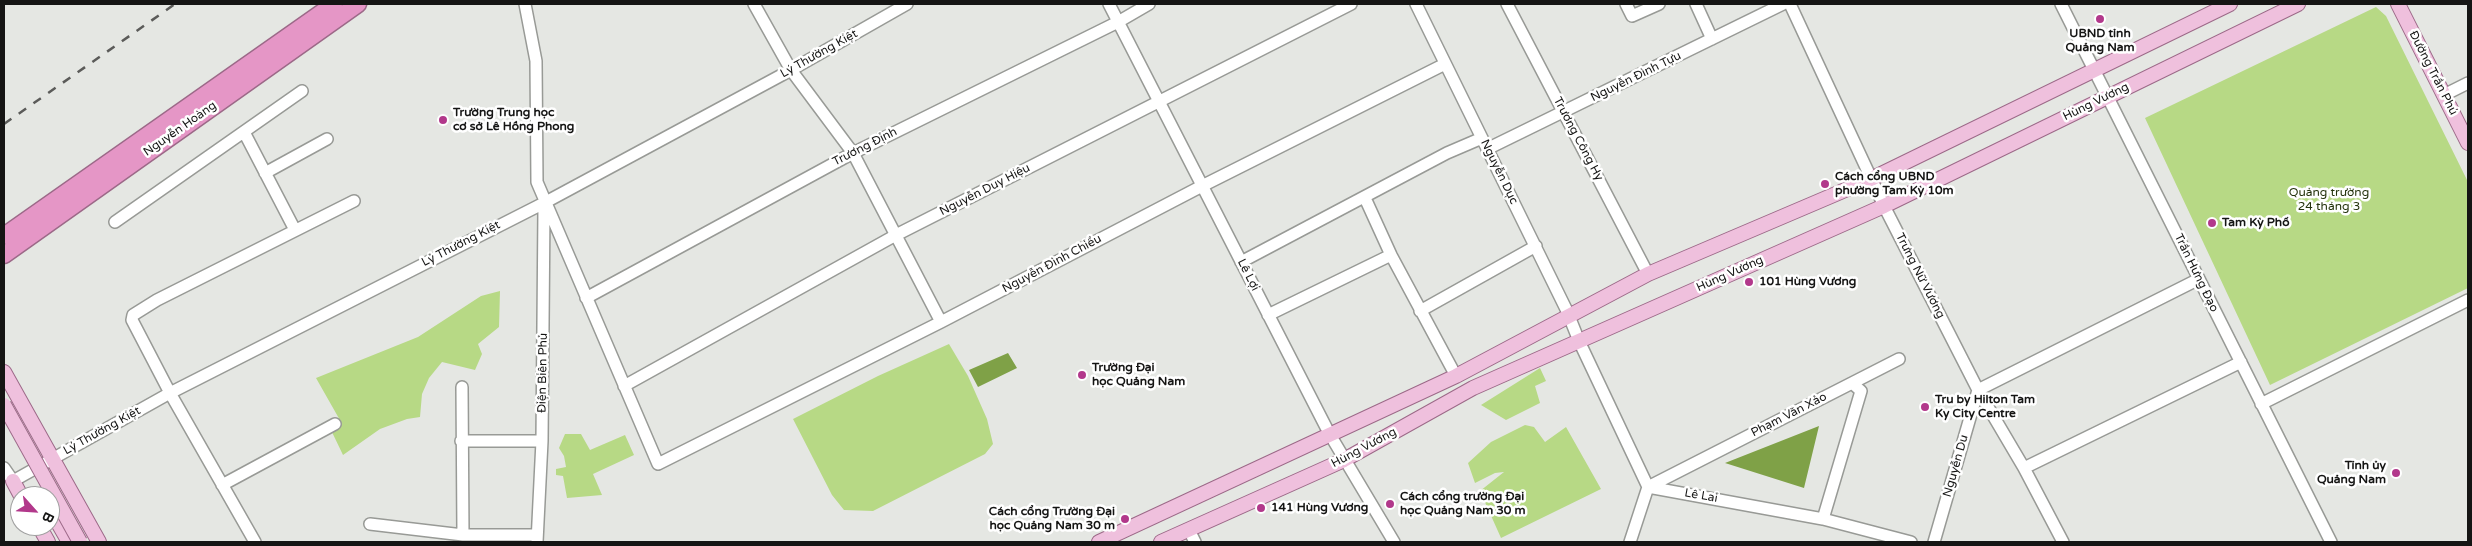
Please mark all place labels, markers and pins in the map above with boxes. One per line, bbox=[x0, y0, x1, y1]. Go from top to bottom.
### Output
marker: UBND tỉnh Quảng Nam bbox=[2094, 13, 2106, 25]
place label: UBND tỉnh Quảng Nam bbox=[2065, 27, 2135, 55]
place label: Trường Trung học cơ sở Lê Hồng Phong bbox=[453, 106, 574, 134]
marker: Trường Trung học cơ sở Lê Hồng Phong bbox=[437, 114, 449, 126]
place label: Cách cổng UBND phường Tam Kỳ 10m bbox=[1835, 170, 1953, 198]
marker: Cách cổng UBND phường Tam Kỳ 10m bbox=[1819, 178, 1831, 190]
place label: Tam Kỳ Phố bbox=[2222, 216, 2289, 230]
marker: Tam Kỳ Phố bbox=[2206, 217, 2218, 229]
place label: 101 Hùng Vương bbox=[1759, 275, 1856, 289]
marker: 101 Hùng Vương bbox=[1743, 276, 1755, 288]
place label: Trường Đại học Quảng Nam bbox=[1092, 361, 1185, 389]
marker: Trường Đại học Quảng Nam bbox=[1076, 369, 1088, 381]
place label: Tru by Hilton Tam Ky City Centre bbox=[1935, 393, 2035, 421]
marker: Tru by Hilton Tam Ky City Centre bbox=[1919, 401, 1931, 413]
place label: Tỉnh ủy Quảng Nam bbox=[2317, 459, 2386, 487]
marker: Tỉnh ủy Quảng Nam bbox=[2390, 467, 2402, 479]
place label: Cách cổng trường Đại học Quảng Nam 30 m bbox=[1400, 490, 1526, 518]
marker: Cách cổng trường Đại học Quảng Nam 30 m bbox=[1384, 498, 1396, 510]
place label: 141 Hùng Vương bbox=[1271, 501, 1368, 515]
marker: 141 Hùng Vương bbox=[1255, 502, 1267, 514]
place label: Cách cổng Trường Đại học Quảng Nam 30 m bbox=[989, 505, 1115, 533]
marker: Cách cổng Trường Đại học Quảng Nam 30 m bbox=[1119, 513, 1131, 525]

